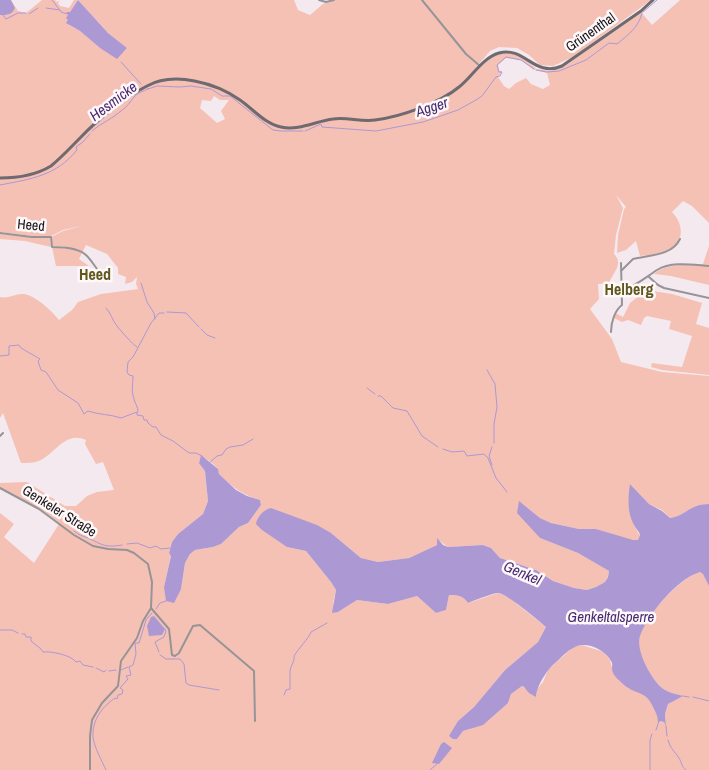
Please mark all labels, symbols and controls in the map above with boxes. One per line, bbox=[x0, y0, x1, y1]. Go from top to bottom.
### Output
street label: Grünenthal bbox=[563, 10, 619, 56]
water label: Hesmicke bbox=[87, 78, 141, 126]
water label: Agger bbox=[414, 94, 450, 122]
street label: Heed bbox=[17, 216, 45, 236]
district label: Heed bbox=[79, 266, 111, 286]
district label: Helberg bbox=[605, 281, 653, 301]
street label: Genkeler Straße bbox=[19, 483, 99, 541]
water label: Genkel bbox=[501, 558, 543, 590]
water label: Genkeltalsperre bbox=[568, 609, 654, 627]

